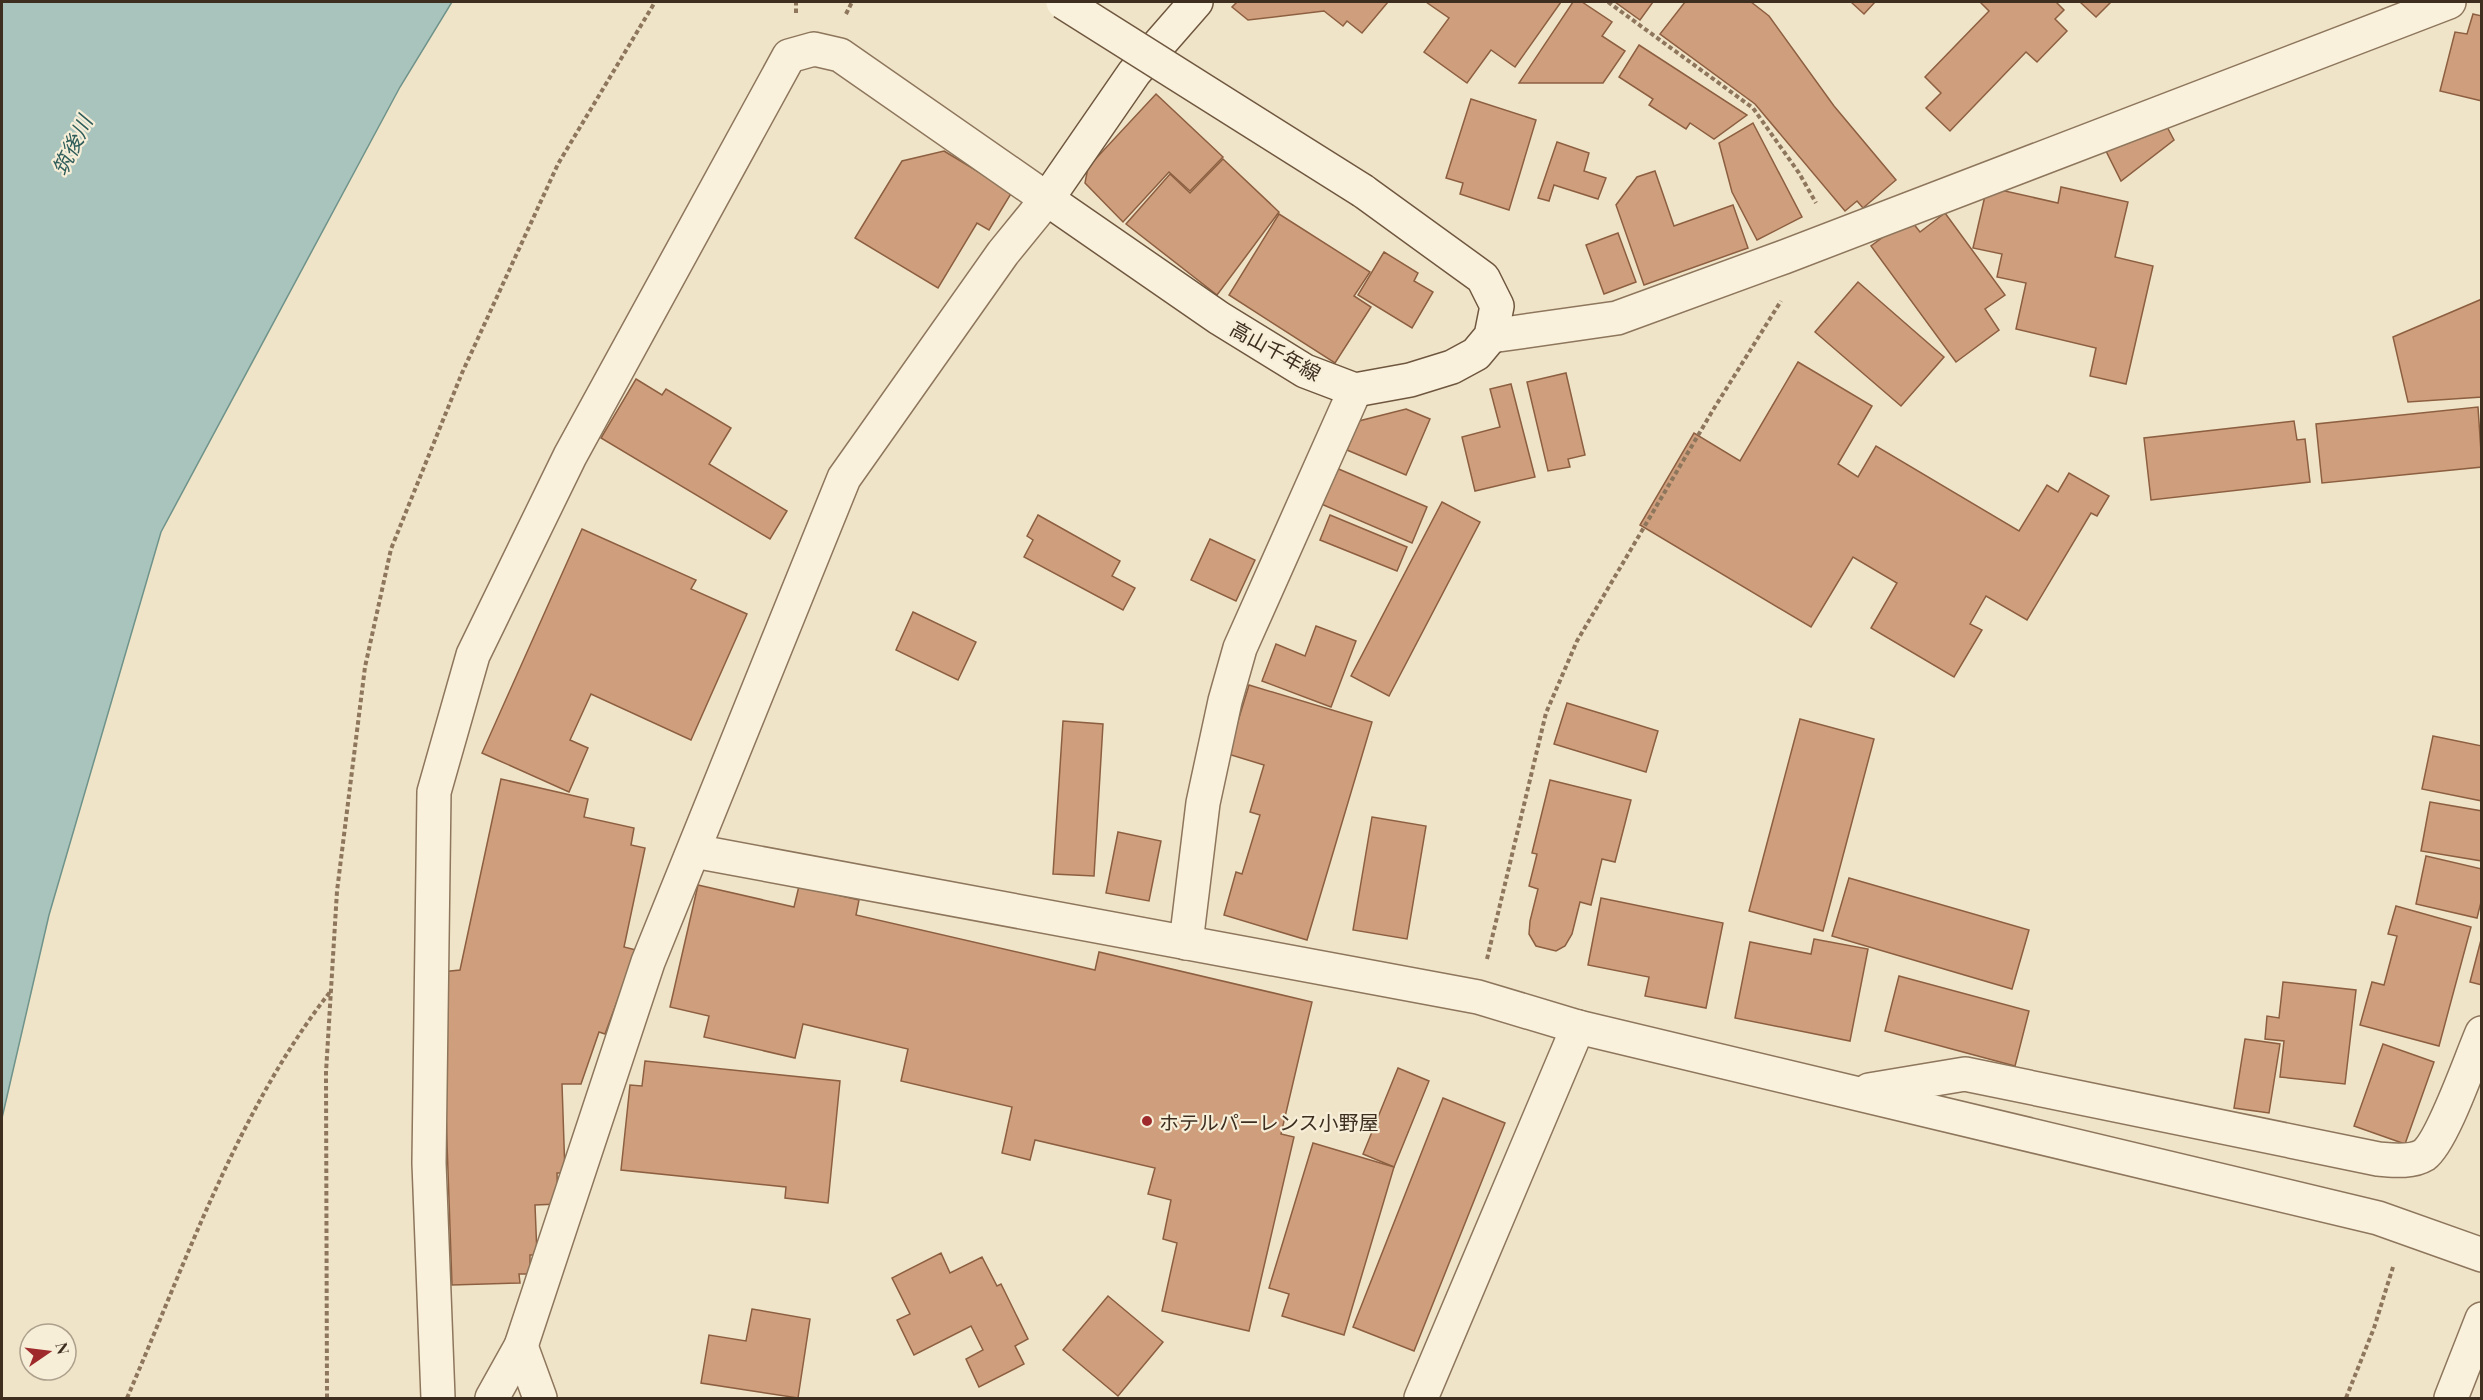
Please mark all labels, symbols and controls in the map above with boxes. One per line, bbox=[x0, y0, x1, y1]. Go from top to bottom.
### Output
water label: 筑後川 bbox=[45, 109, 98, 179]
street label: 高山千年線 bbox=[1226, 314, 1326, 386]
place label: ホテルパーレンス小野屋 bbox=[1159, 1108, 1379, 1135]
marker: ホテルパーレンス小野屋 bbox=[1140, 1114, 1154, 1128]
north arrow bbox=[18, 1322, 78, 1382]
text: N bbox=[51, 1340, 75, 1357]

